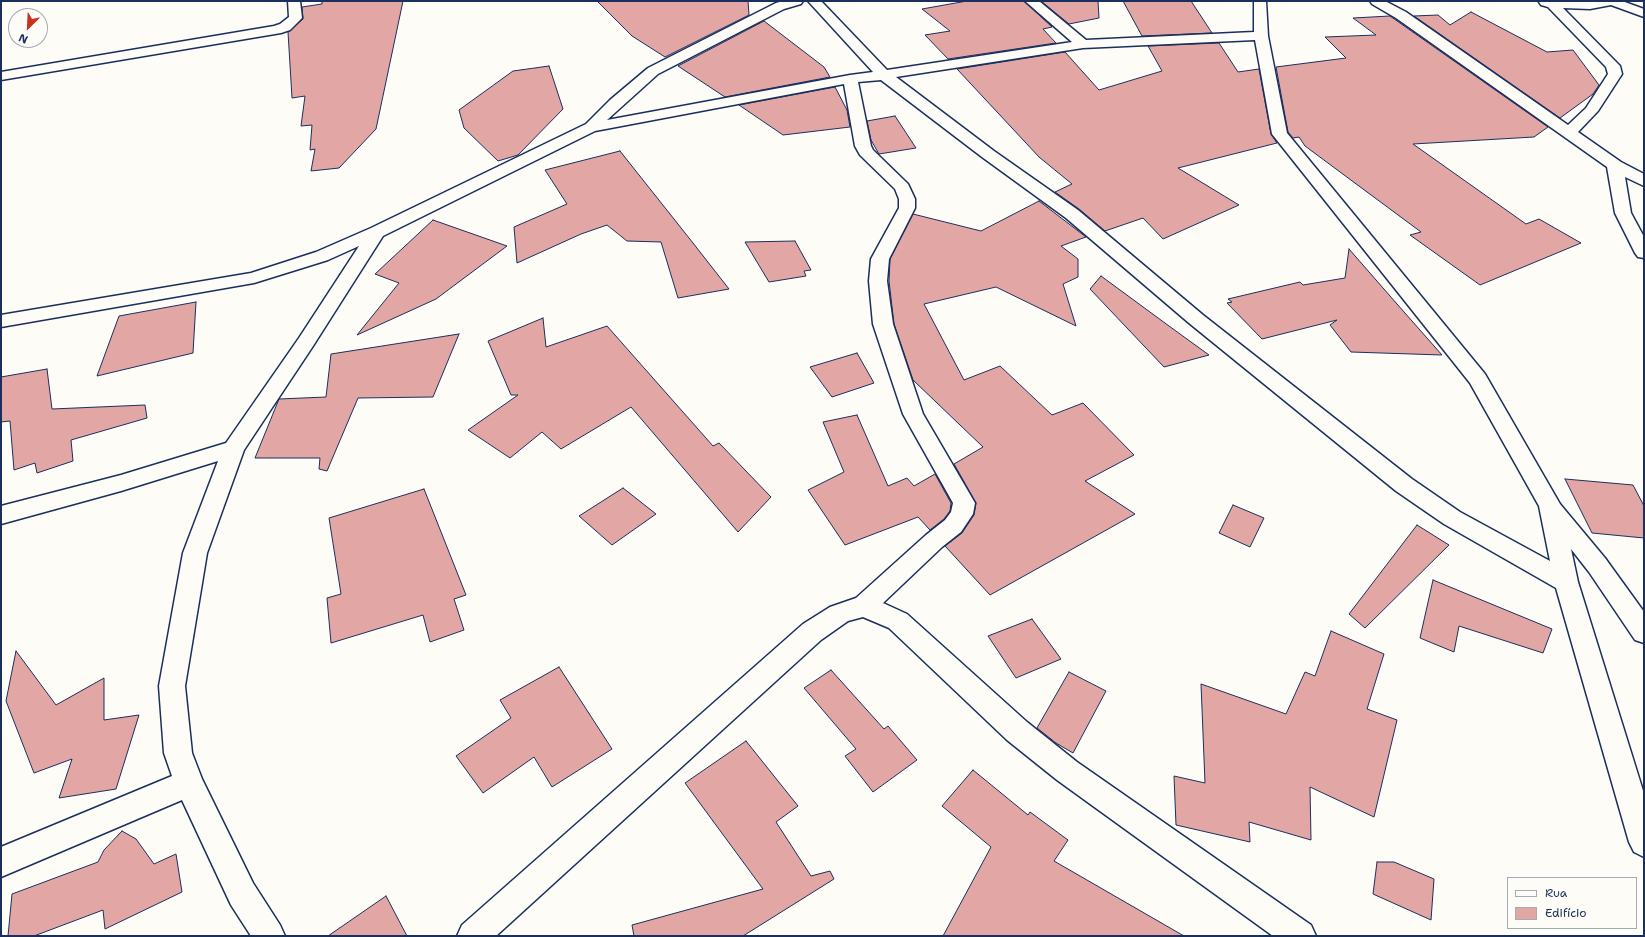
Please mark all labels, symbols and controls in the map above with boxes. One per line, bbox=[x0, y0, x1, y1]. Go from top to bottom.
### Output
north arrow bbox=[8, 8, 48, 48]
text: N bbox=[16, 30, 30, 47]
legend bbox=[1507, 877, 1637, 929]
text: Rua bbox=[1545, 885, 1567, 901]
text: Edifício bbox=[1545, 905, 1586, 921]

